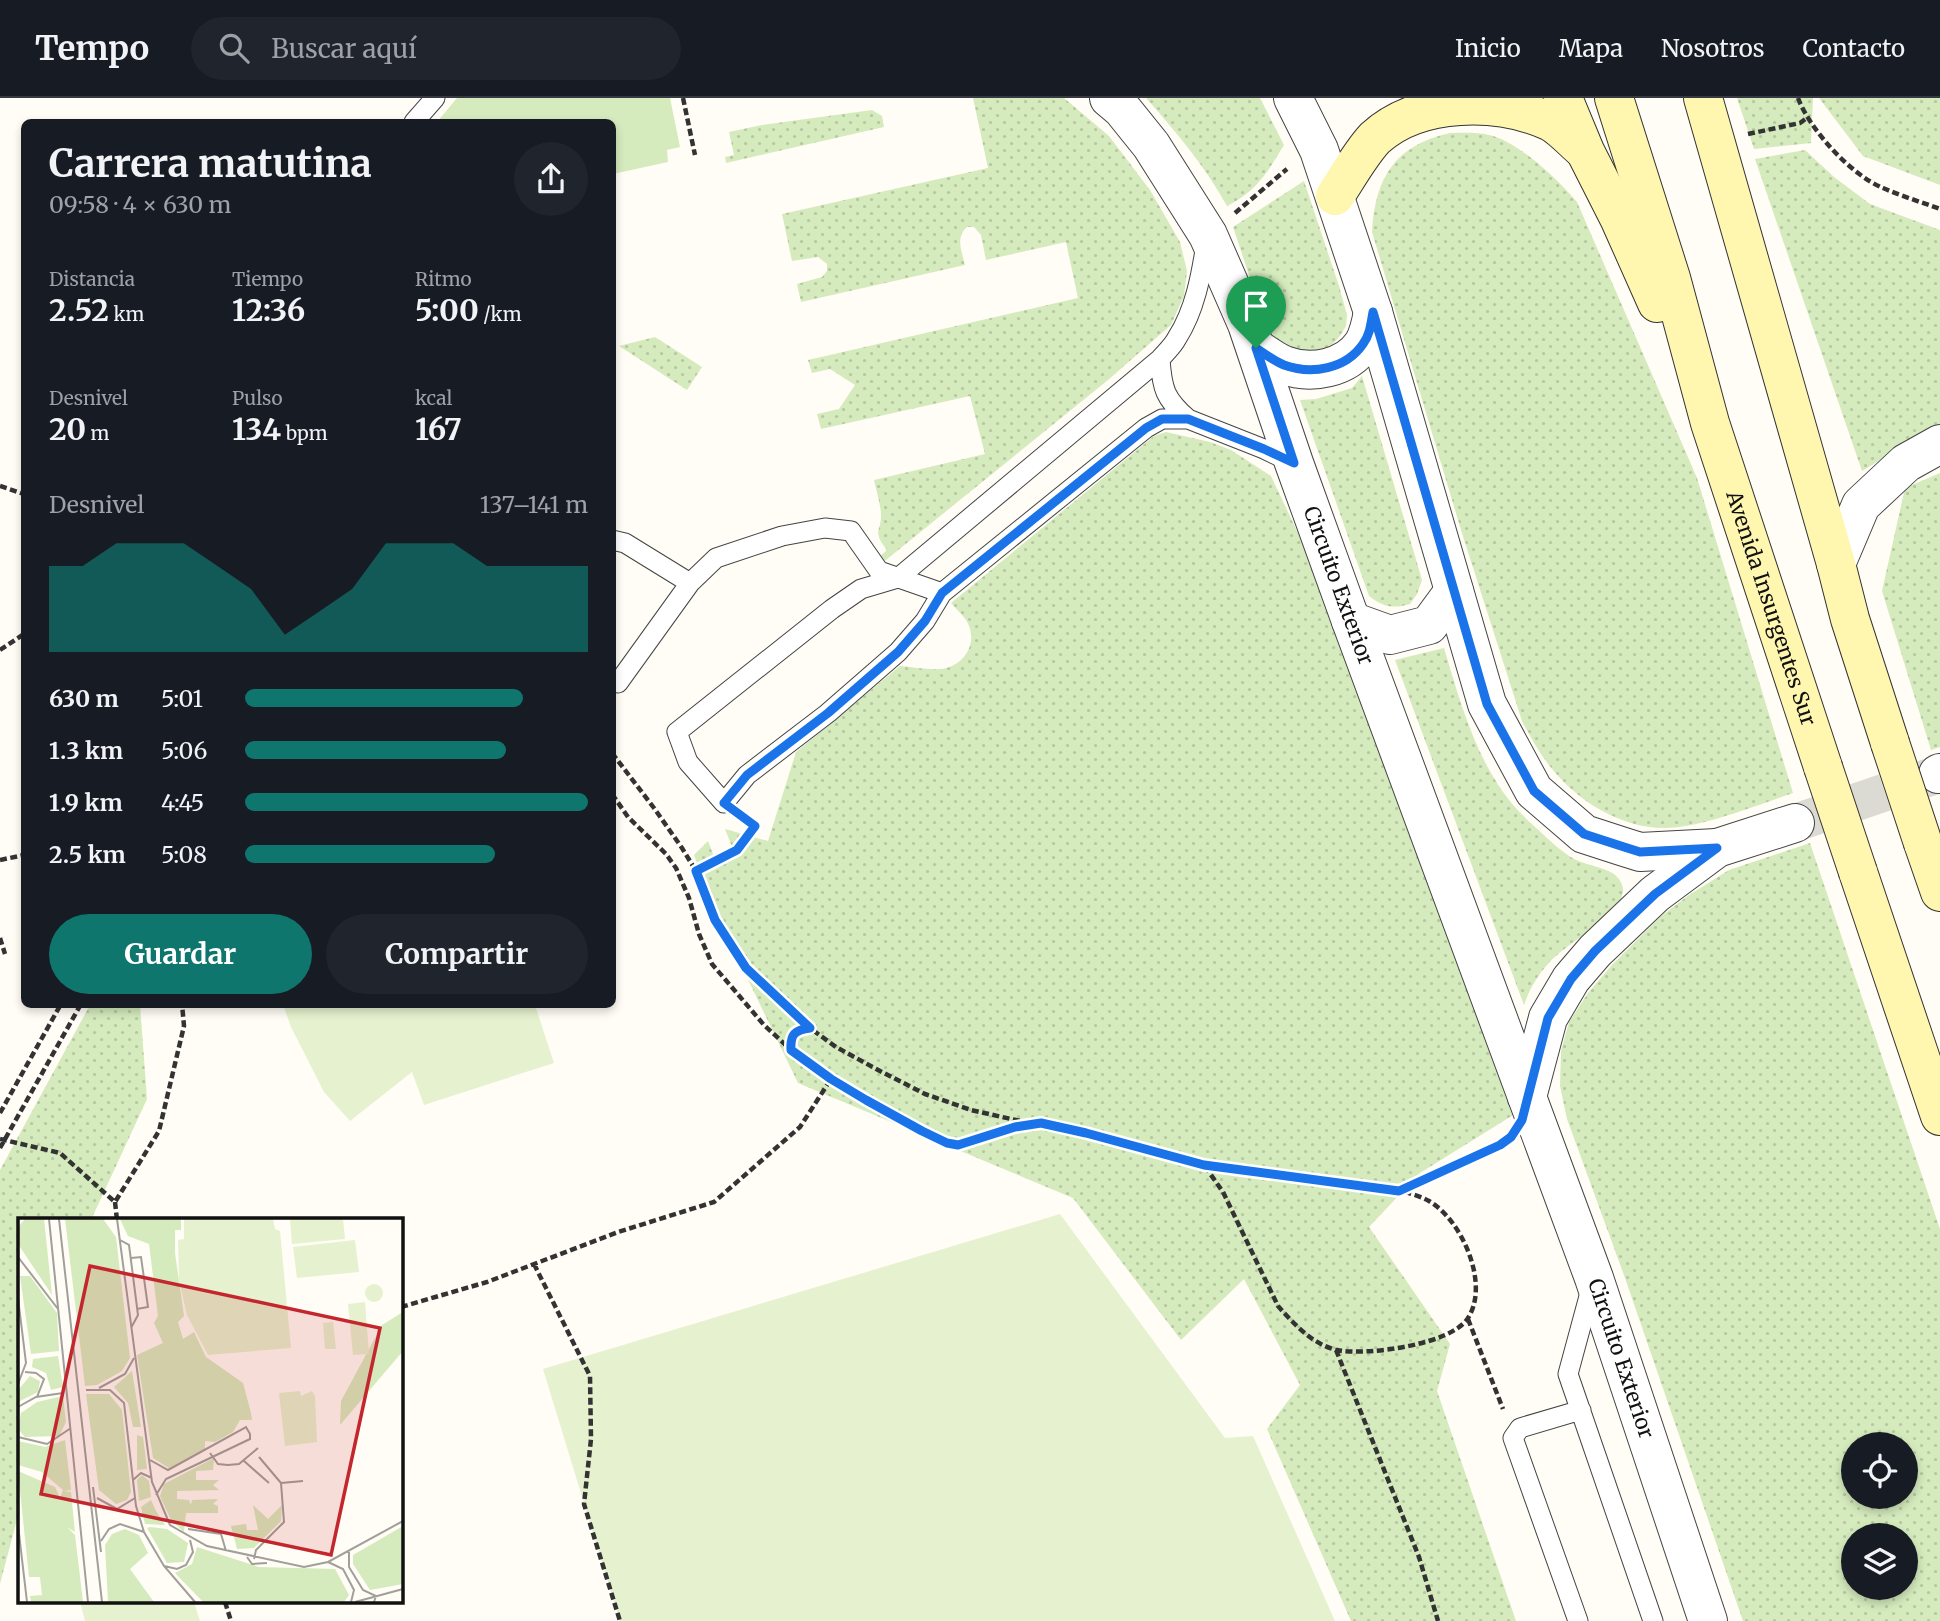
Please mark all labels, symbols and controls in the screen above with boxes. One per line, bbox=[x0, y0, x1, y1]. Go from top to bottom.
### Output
search box bbox=[191, 17, 681, 80]
text: Tempo bbox=[35, 28, 149, 69]
icon: search bbox=[215, 29, 253, 67]
text: Buscar aquí bbox=[271, 32, 417, 65]
text: Inicio bbox=[1455, 33, 1521, 64]
text: Mapa bbox=[1559, 33, 1623, 64]
text: Nosotros bbox=[1661, 33, 1765, 64]
text: Contacto bbox=[1803, 33, 1905, 64]
text: Carrera matutina bbox=[49, 140, 372, 187]
button: share bbox=[514, 142, 588, 216]
text: 09:58 · 4 × 630 m bbox=[49, 190, 231, 219]
text: Distancia bbox=[49, 267, 135, 291]
text: Tiempo bbox=[232, 267, 303, 291]
text: Ritmo bbox=[415, 267, 472, 291]
pin bbox=[1226, 276, 1286, 348]
icon: arrive bbox=[1237, 287, 1275, 325]
text: 2.52 bbox=[49, 291, 109, 329]
text: 12:36 bbox=[232, 291, 305, 329]
text: 5:00 bbox=[415, 291, 479, 329]
text: km bbox=[109, 302, 144, 326]
text: /km bbox=[479, 302, 522, 326]
text: Desnivel bbox=[49, 386, 128, 410]
text: Pulso bbox=[232, 386, 282, 410]
text: kcal bbox=[415, 386, 452, 410]
text: 20 bbox=[49, 410, 86, 448]
text: 134 bbox=[232, 410, 281, 448]
text: 167 bbox=[415, 410, 462, 448]
text: m bbox=[86, 421, 109, 445]
text: bpm bbox=[281, 421, 328, 445]
street label: Avenida Insurgentes Sur bbox=[1720, 486, 1823, 729]
text: Desnivel bbox=[49, 490, 144, 519]
text: 137–141 m bbox=[480, 490, 588, 519]
street label: Circuito Exterior bbox=[1298, 502, 1380, 668]
text: 630 m bbox=[49, 684, 119, 713]
text: 5:01 bbox=[161, 684, 203, 713]
text: 1.3 km bbox=[49, 736, 123, 765]
text: 5:06 bbox=[161, 736, 207, 765]
text: 1.9 km bbox=[49, 788, 123, 817]
text: 4:45 bbox=[161, 788, 204, 817]
text: 2.5 km bbox=[49, 840, 126, 869]
text: 5:08 bbox=[161, 840, 207, 869]
button: Guardar bbox=[49, 914, 312, 994]
button: Compartir bbox=[326, 914, 588, 994]
inset map bbox=[18, 1218, 402, 1604]
street label: Circuito Exterior bbox=[1582, 1275, 1660, 1442]
map controls bbox=[1841, 1432, 1918, 1600]
button: locate bbox=[1841, 1432, 1918, 1509]
button: layers bbox=[1841, 1523, 1918, 1600]

